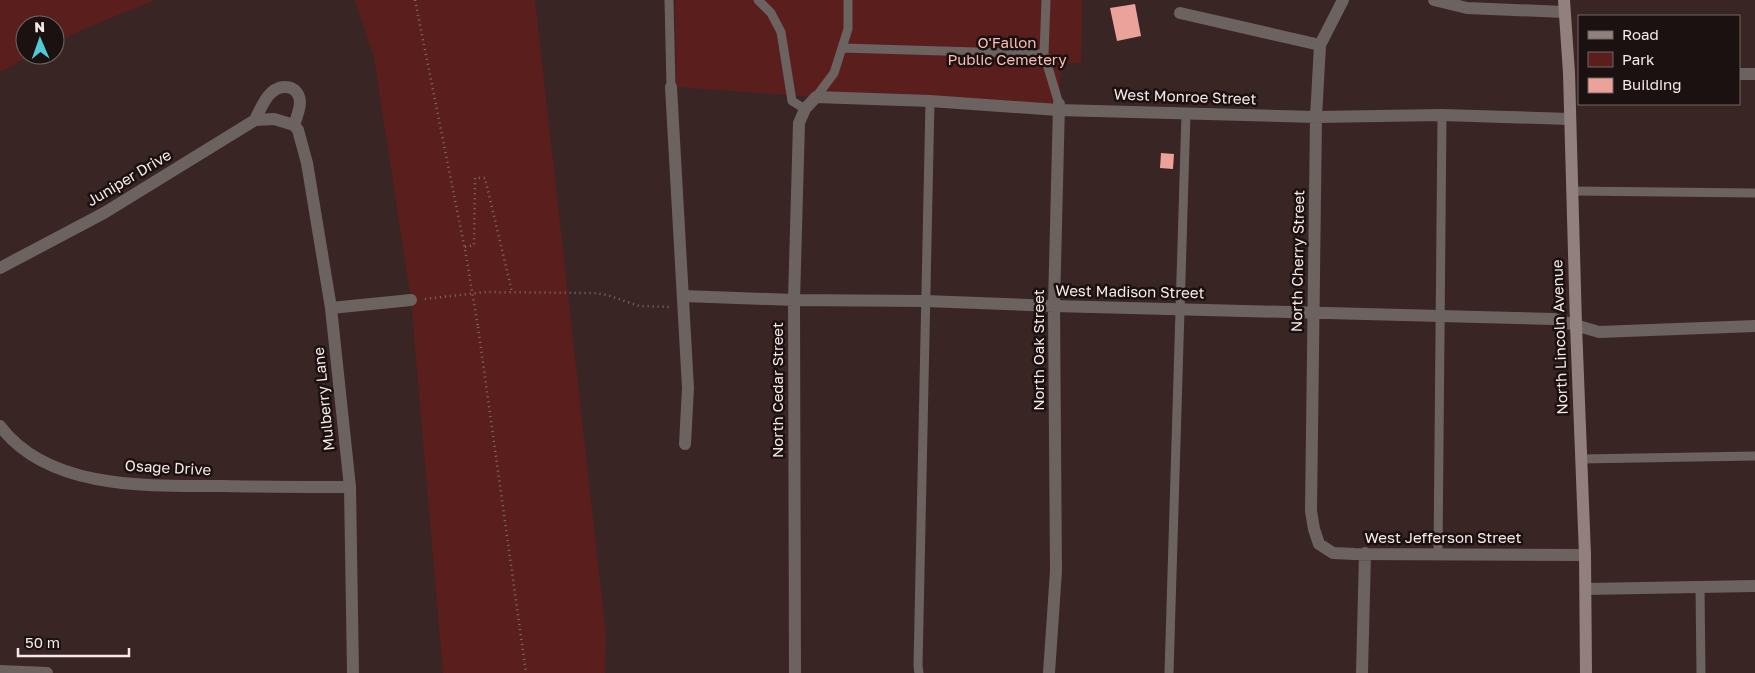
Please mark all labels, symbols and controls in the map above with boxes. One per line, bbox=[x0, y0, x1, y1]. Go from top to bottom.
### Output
north arrow bbox=[15, 15, 65, 65]
legend bbox=[1578, 15, 1740, 105]
text: N bbox=[34, 18, 45, 35]
text: Road bbox=[1622, 25, 1659, 43]
park label: O'Fallon Public Cemetery bbox=[947, 33, 1067, 68]
text: Park bbox=[1622, 50, 1655, 68]
text: Building bbox=[1622, 75, 1682, 93]
street label: West Monroe Street bbox=[1113, 85, 1257, 107]
street label: Juniper Drive bbox=[83, 145, 174, 209]
street label: North Cherry Street bbox=[1287, 190, 1307, 332]
street label: North Lincoln Avenue bbox=[1547, 259, 1571, 415]
street label: West Madison Street bbox=[1055, 281, 1205, 301]
street label: North Oak Street bbox=[1029, 289, 1047, 411]
street label: North Cedar Street bbox=[768, 322, 786, 458]
street label: Mulberry Lane bbox=[309, 346, 337, 452]
street label: Osage Drive bbox=[124, 456, 212, 478]
street label: West Jefferson Street bbox=[1365, 528, 1521, 546]
scale bar bbox=[18, 626, 129, 658]
text: 50 m bbox=[25, 633, 60, 651]

